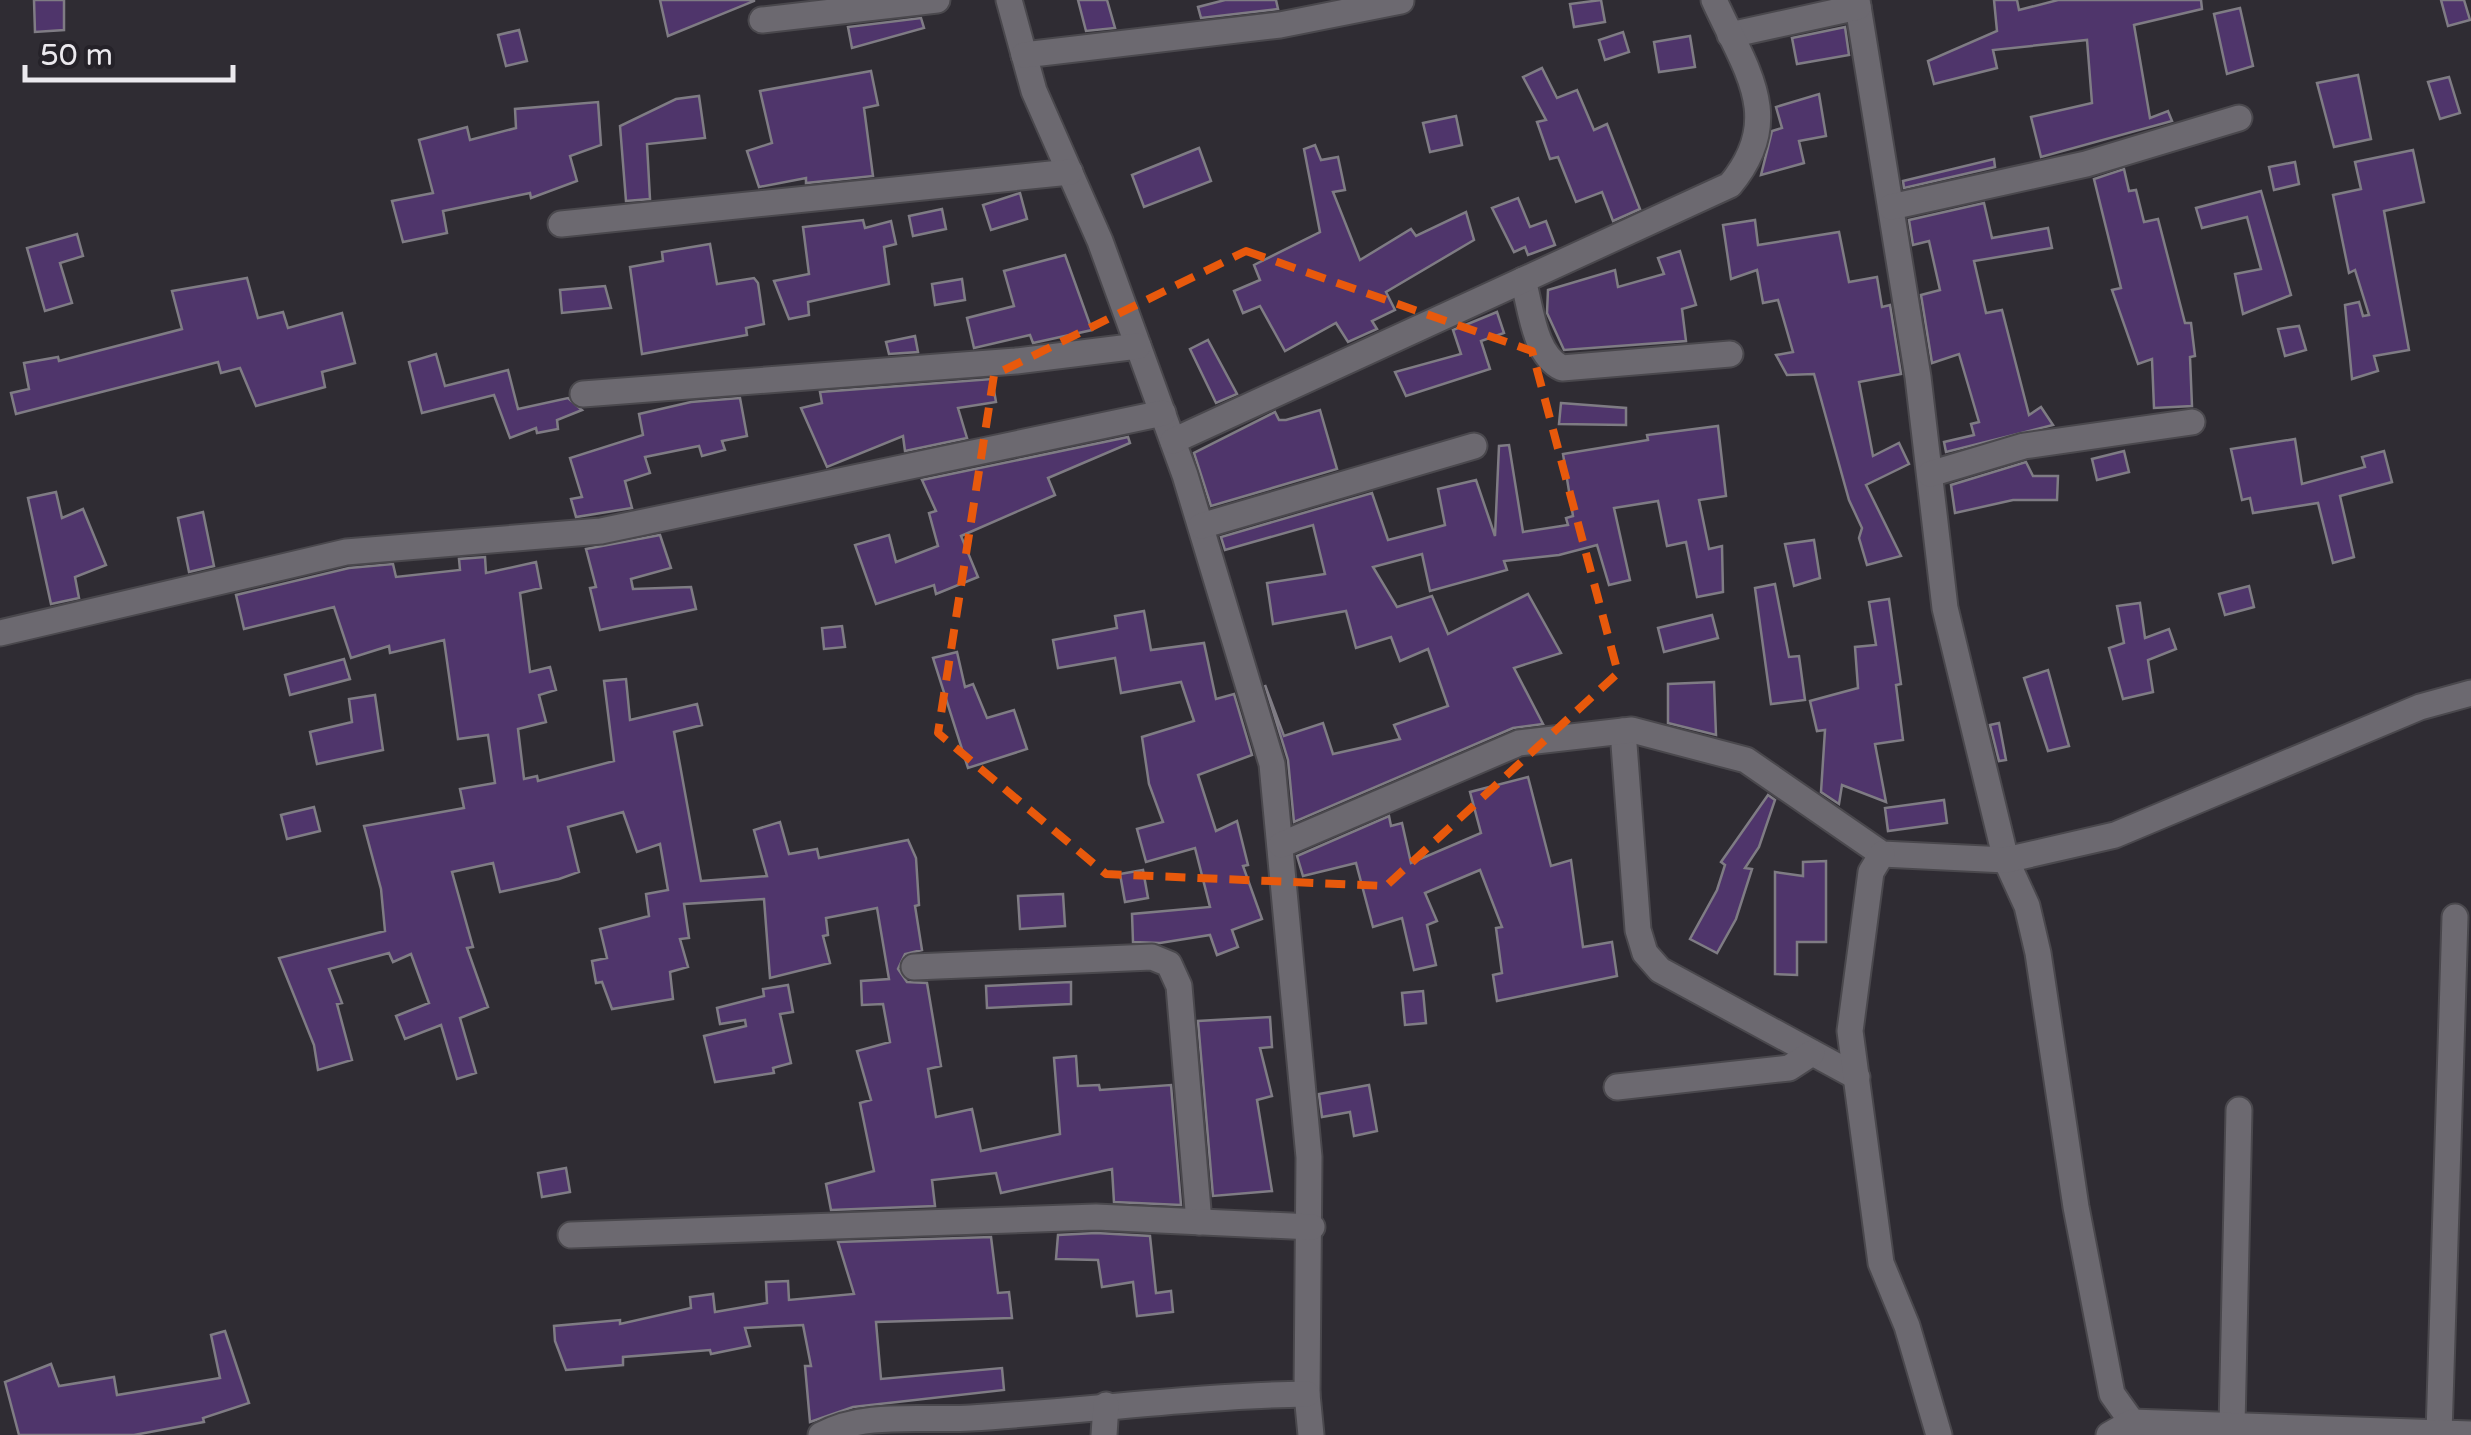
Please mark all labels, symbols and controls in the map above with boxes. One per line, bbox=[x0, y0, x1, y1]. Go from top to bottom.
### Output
scale bar bbox=[25, 20, 232, 82]
text: 50 m bbox=[40, 37, 113, 74]

